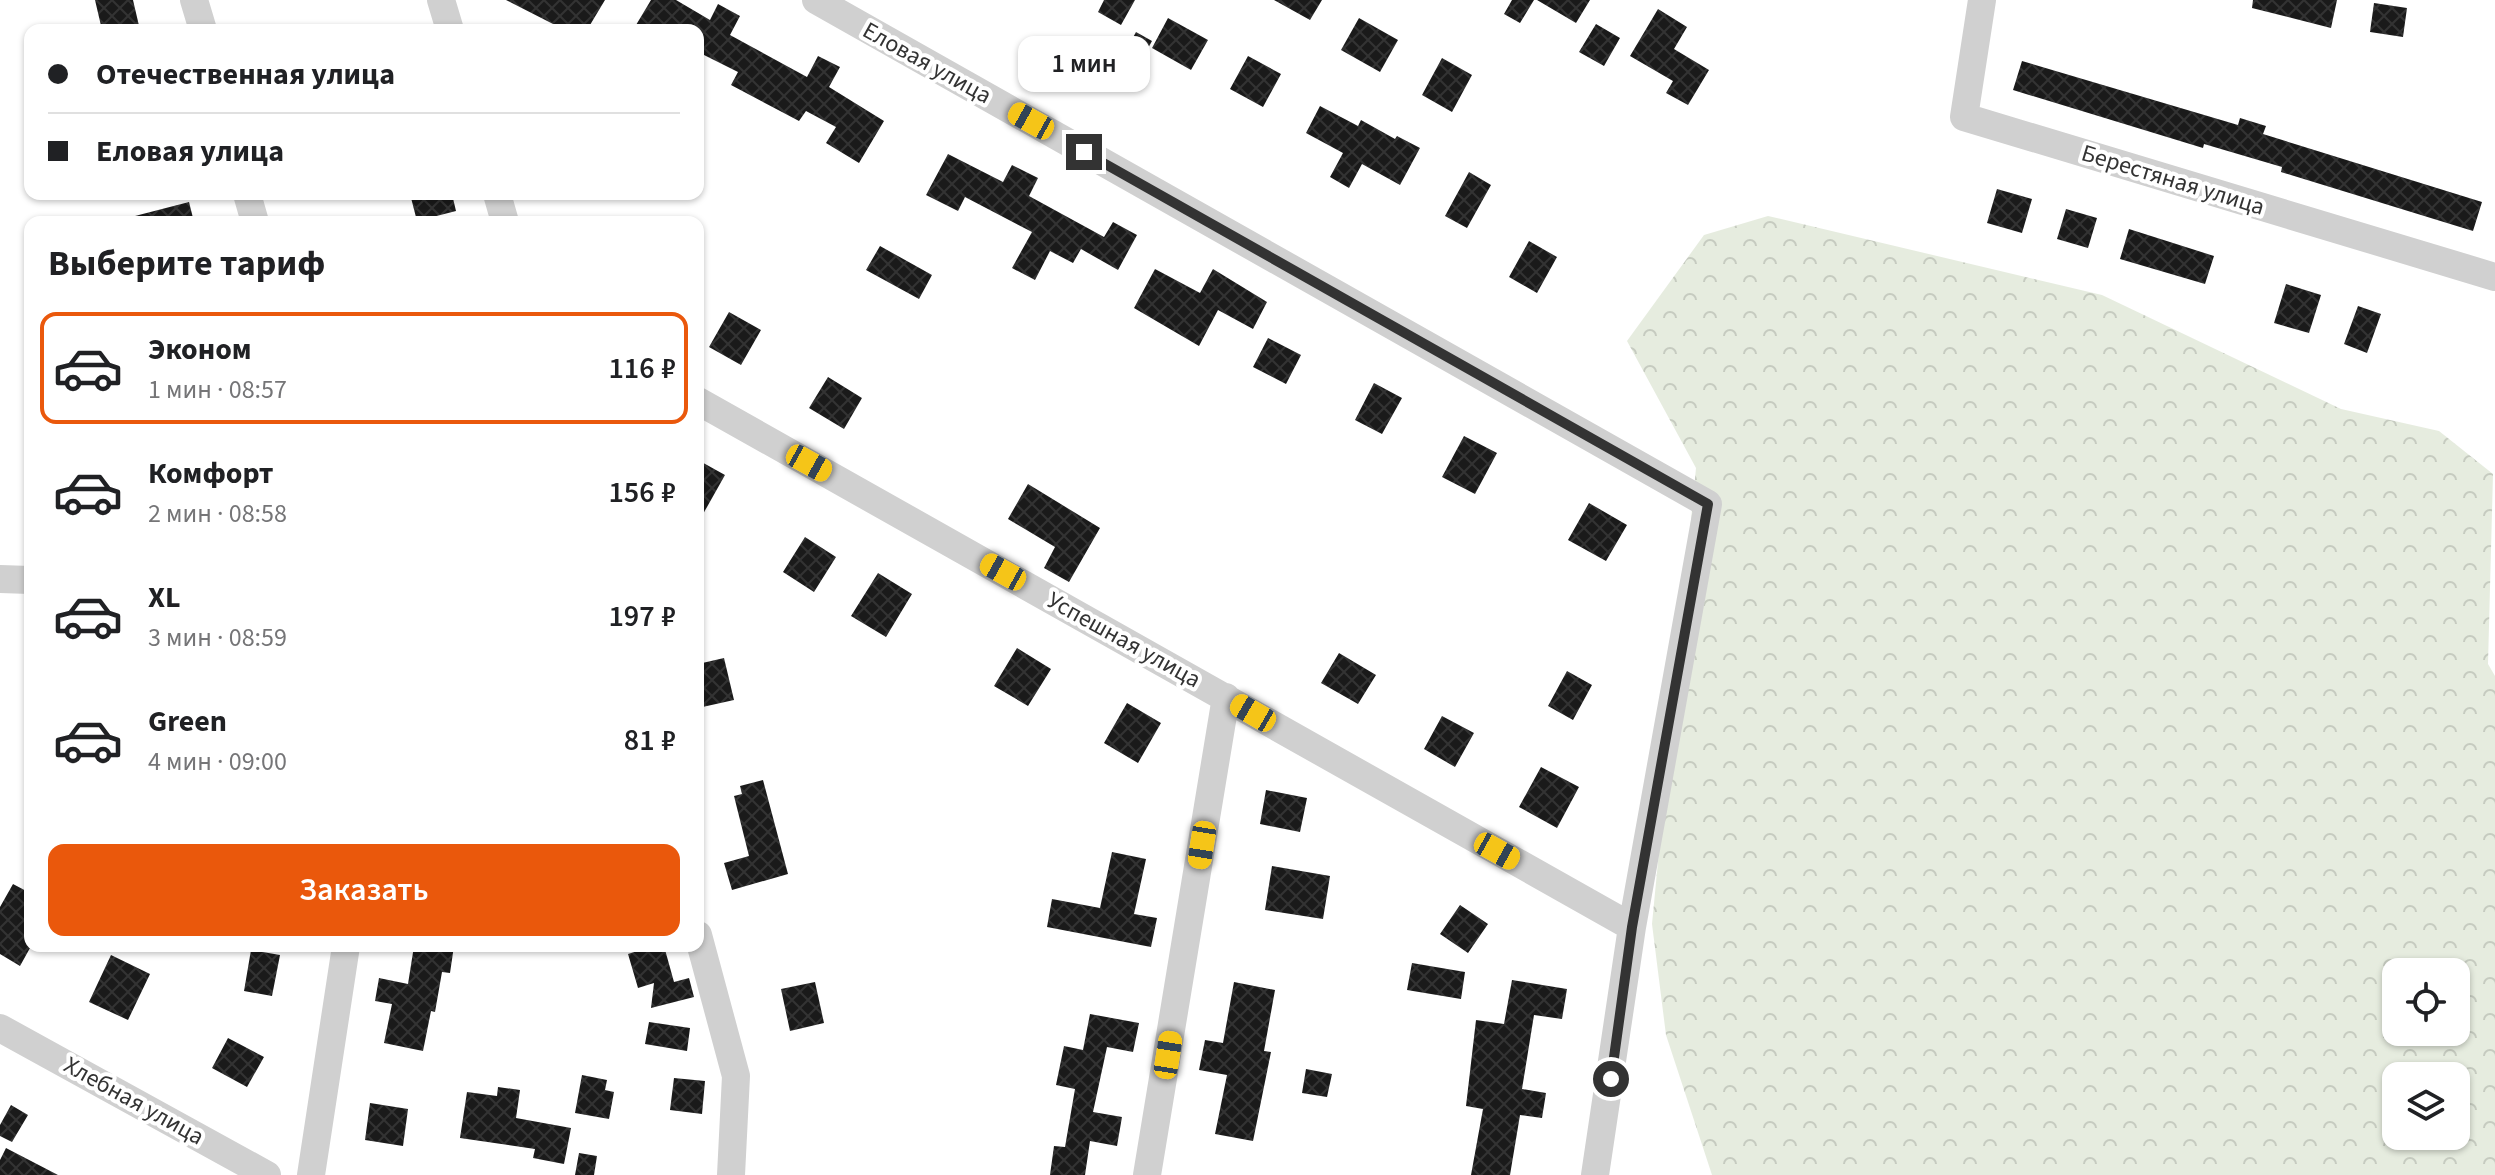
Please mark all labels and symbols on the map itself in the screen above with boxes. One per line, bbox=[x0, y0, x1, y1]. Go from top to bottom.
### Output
street label: Еловая улица bbox=[856, 13, 998, 113]
callout: 1 мин bbox=[1018, 36, 1150, 92]
car bbox=[1004, 99, 1058, 143]
route end bbox=[1066, 134, 1102, 170]
street label: Берестяная улица bbox=[2077, 135, 2269, 225]
car bbox=[782, 441, 836, 485]
car bbox=[976, 550, 1030, 594]
street label: Успешная улица bbox=[1041, 583, 1207, 697]
car bbox=[1226, 691, 1280, 735]
car bbox=[1186, 819, 1218, 871]
car bbox=[1470, 829, 1524, 873]
car bbox=[1152, 1029, 1184, 1081]
street label: Хлебная улица bbox=[57, 1048, 211, 1154]
route start bbox=[1593, 1061, 1629, 1097]

